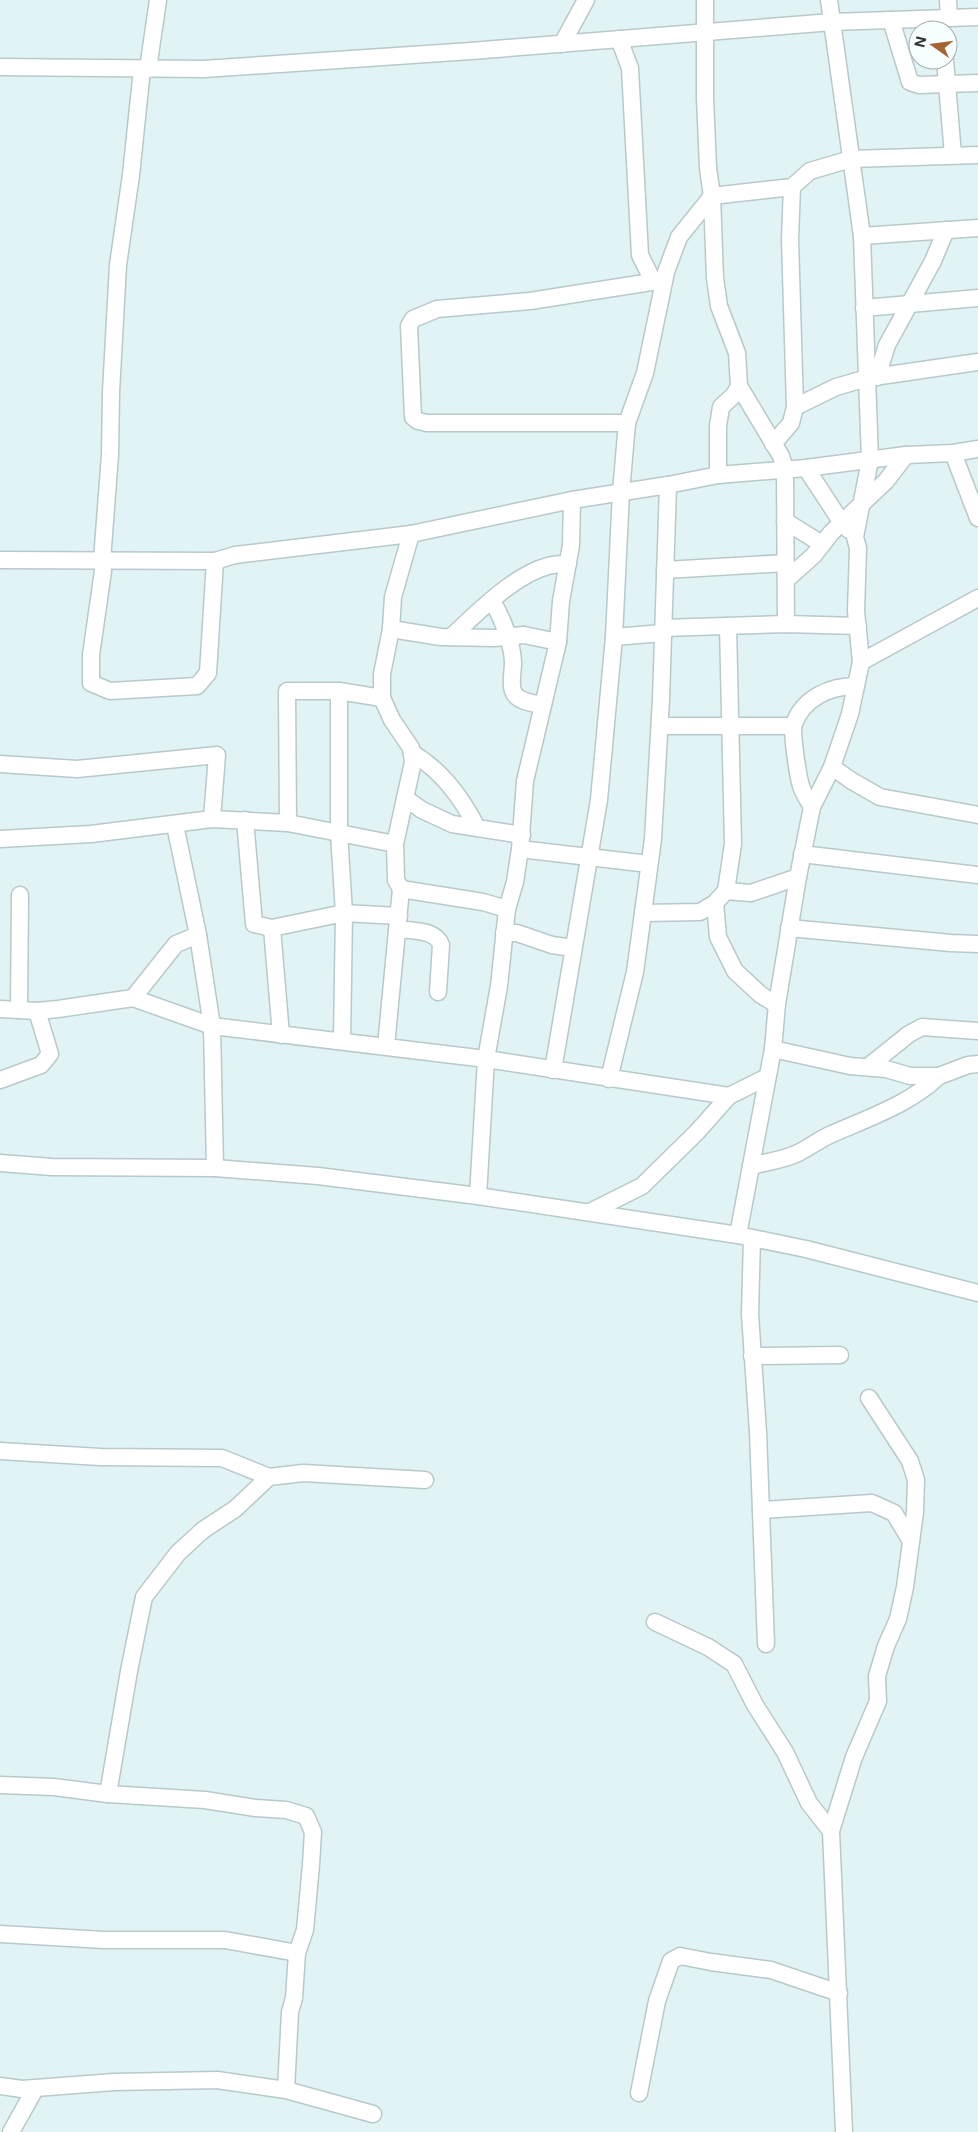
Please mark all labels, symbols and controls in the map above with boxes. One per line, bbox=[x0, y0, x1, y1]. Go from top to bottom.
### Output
north arrow bbox=[908, 20, 958, 70]
text: N bbox=[910, 35, 929, 49]

